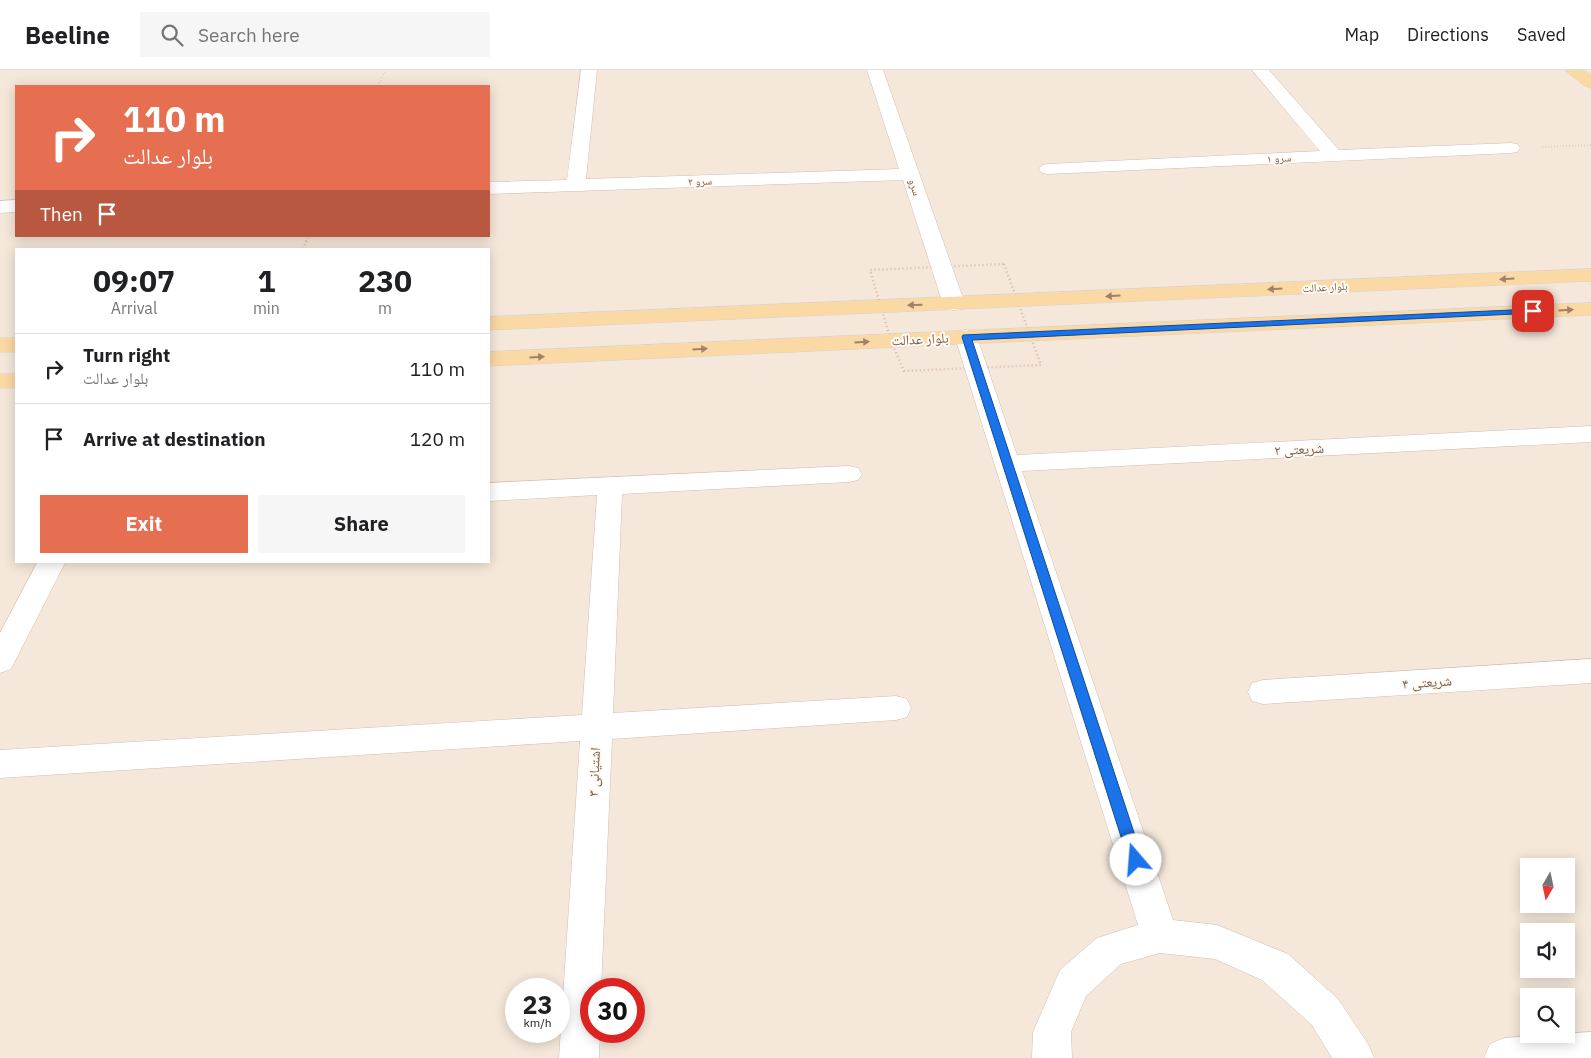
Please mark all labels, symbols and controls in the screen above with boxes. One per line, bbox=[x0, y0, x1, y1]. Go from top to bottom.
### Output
search box bbox=[140, 12, 490, 57]
text: Beeline bbox=[25, 19, 110, 51]
icon: search bbox=[158, 21, 186, 49]
text: Search here bbox=[198, 23, 300, 47]
text: Map bbox=[1344, 23, 1379, 46]
text: Directions bbox=[1407, 23, 1489, 46]
text: Saved bbox=[1517, 23, 1566, 46]
text: 110 m bbox=[123, 96, 226, 142]
icon: right bbox=[40, 105, 105, 170]
text: بلوار عدالت bbox=[123, 141, 213, 170]
street label: سرو ۱ bbox=[1266, 150, 1292, 166]
street label: سرو ۲ bbox=[688, 174, 712, 188]
street label: سرو bbox=[906, 177, 924, 197]
icon: arrive bbox=[93, 200, 121, 228]
text: Then bbox=[40, 202, 83, 226]
text: 09:07 bbox=[93, 261, 175, 300]
text: 1 bbox=[257, 261, 275, 300]
text: 230 bbox=[358, 261, 412, 300]
one-way arrow bbox=[1499, 275, 1515, 283]
street label: بلوار عدالت bbox=[1302, 279, 1348, 295]
one-way arrow bbox=[1267, 286, 1283, 294]
pin bbox=[1512, 290, 1554, 332]
one-way arrow bbox=[1104, 293, 1120, 301]
icon: arrive bbox=[1519, 297, 1547, 325]
text: Arrival bbox=[111, 298, 157, 318]
text: min bbox=[253, 298, 280, 318]
text: m bbox=[378, 298, 392, 318]
one-way arrow bbox=[907, 302, 923, 310]
one-way arrow bbox=[1559, 305, 1575, 313]
street label: بلوار عدالت bbox=[891, 329, 949, 349]
one-way arrow bbox=[854, 337, 870, 345]
text: Turn right bbox=[83, 343, 170, 367]
one-way arrow bbox=[692, 345, 708, 353]
one-way arrow bbox=[530, 352, 546, 360]
icon: right bbox=[40, 355, 68, 383]
text: 110 m bbox=[410, 357, 465, 381]
text: بلوار عدالت bbox=[83, 368, 149, 388]
icon: arrive bbox=[40, 425, 68, 453]
text: Arrive at destination bbox=[83, 427, 266, 451]
text: 120 m bbox=[410, 427, 465, 451]
street label: شریعتی ۲ bbox=[1274, 439, 1324, 459]
button: Exit bbox=[40, 495, 248, 553]
button: Share bbox=[258, 495, 465, 553]
street label: شریعتی ۴ bbox=[1402, 671, 1452, 693]
street label: اشتیانی ۳ bbox=[584, 747, 604, 797]
position arrow bbox=[1109, 833, 1161, 885]
north arrow bbox=[1520, 858, 1575, 912]
map controls bbox=[1520, 858, 1575, 1043]
button: sound bbox=[1520, 923, 1575, 978]
speed limit sign: 30 bbox=[580, 978, 645, 1043]
text: 23 bbox=[522, 988, 553, 1021]
button: search bbox=[1520, 988, 1575, 1043]
text: km/h bbox=[523, 1015, 552, 1030]

